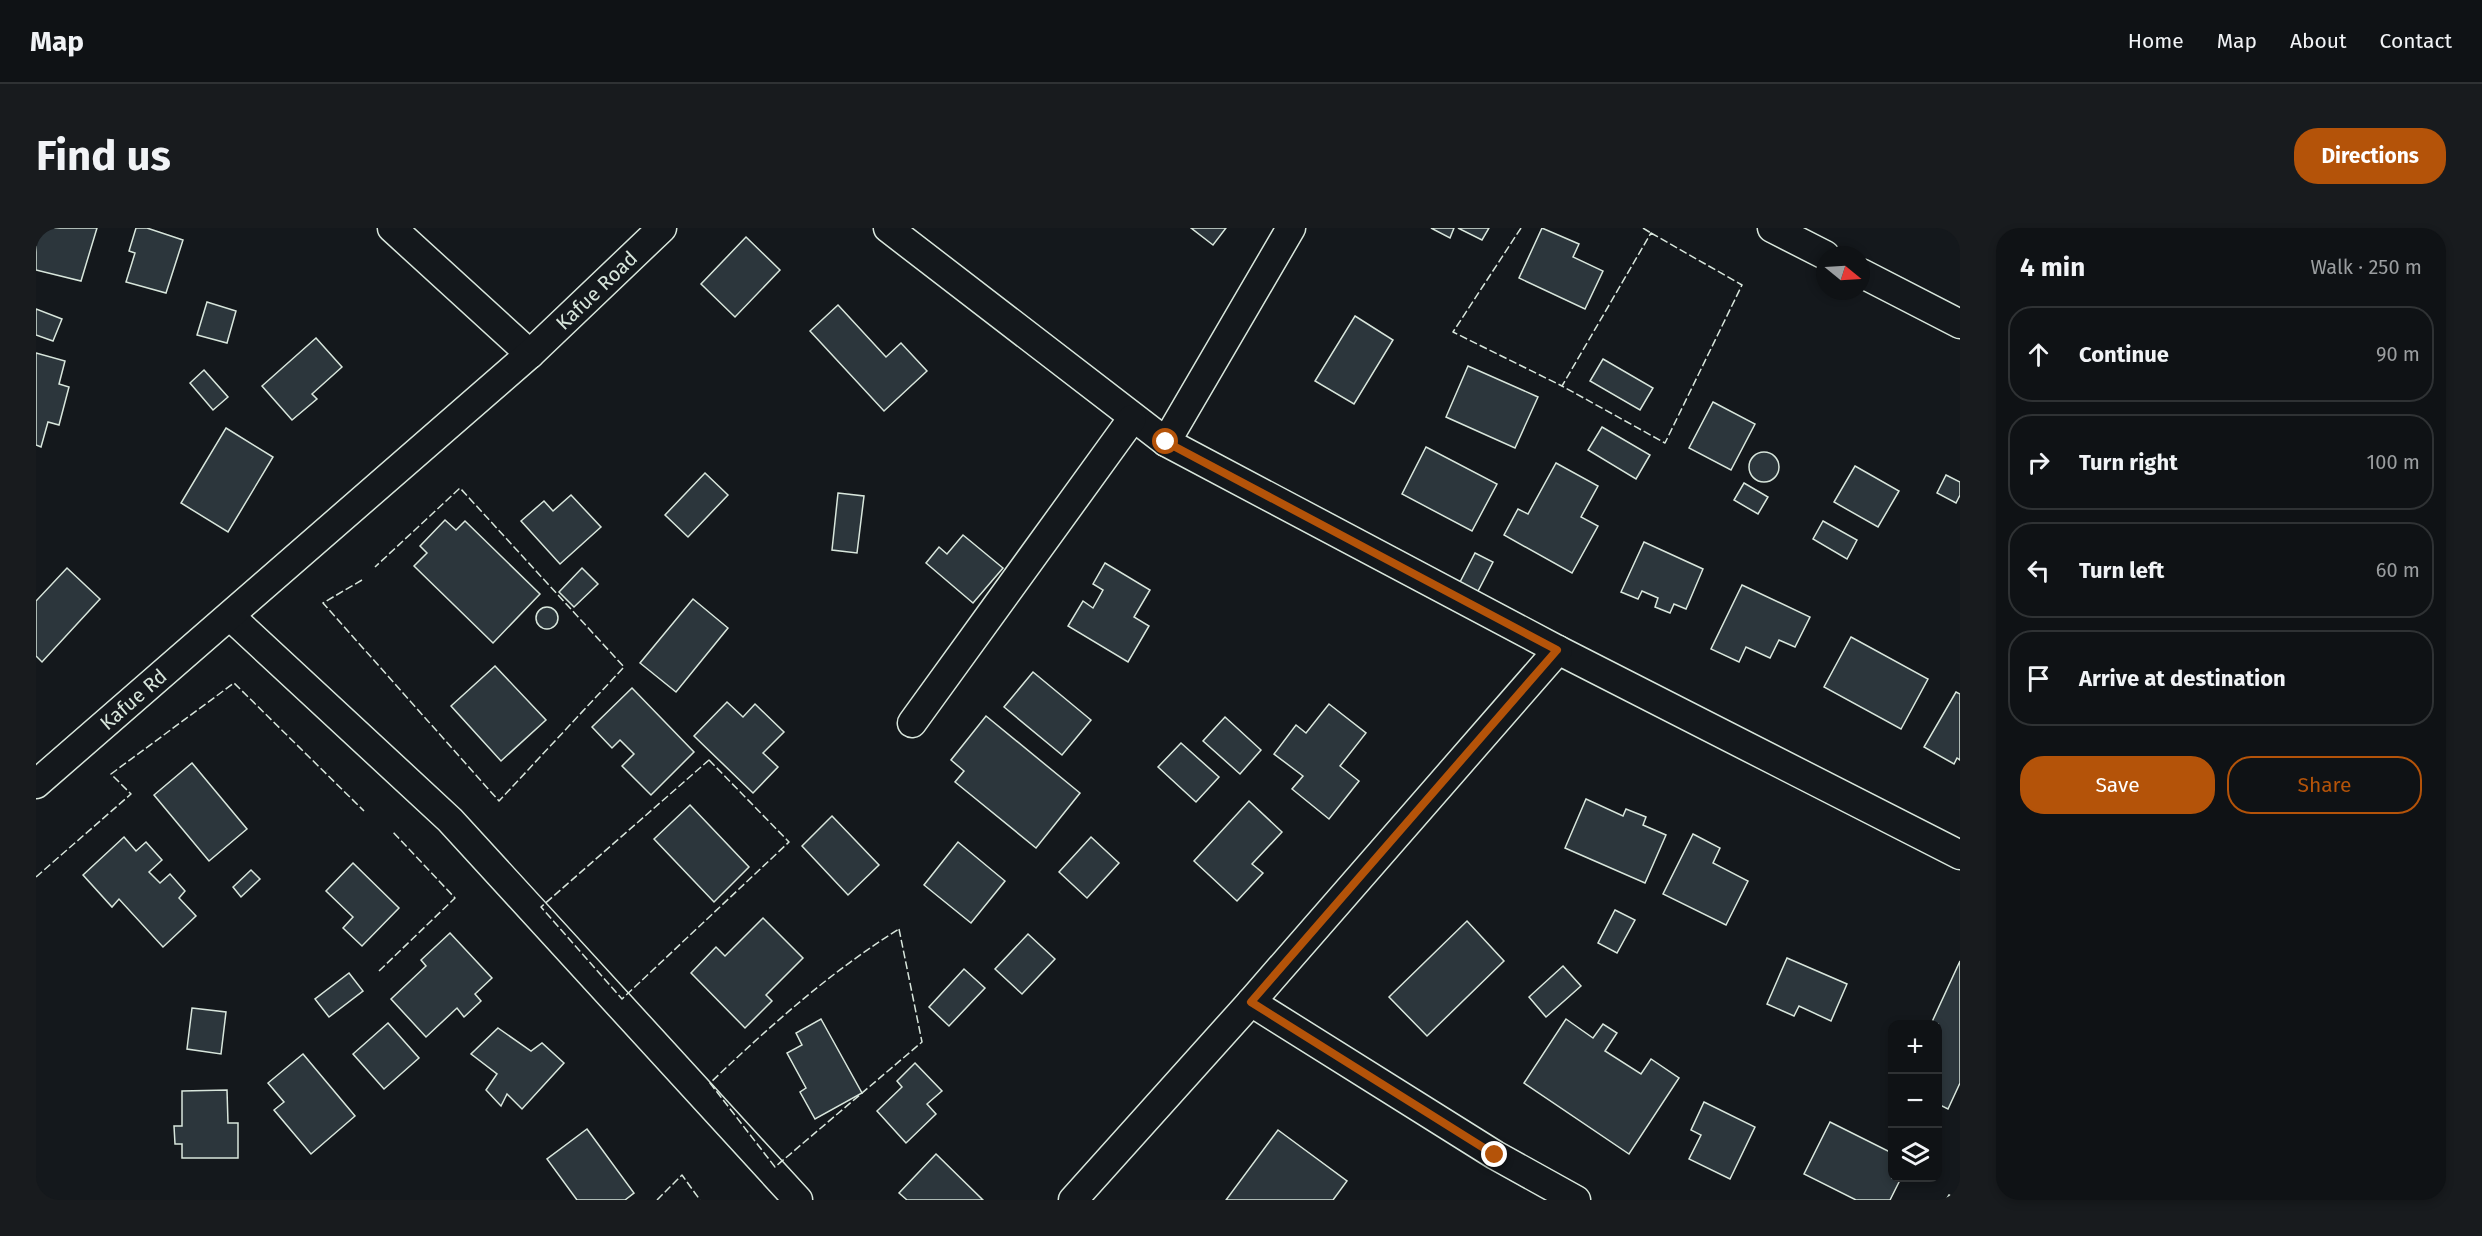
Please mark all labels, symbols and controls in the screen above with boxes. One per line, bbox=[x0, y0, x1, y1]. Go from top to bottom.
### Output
text: Map bbox=[30, 25, 84, 58]
text: Home bbox=[2128, 28, 2184, 54]
text: Map bbox=[2217, 28, 2257, 54]
text: About bbox=[2290, 28, 2347, 54]
text: Contact bbox=[2380, 28, 2452, 54]
button: Directions bbox=[2294, 128, 2446, 184]
text: Find us bbox=[36, 131, 171, 181]
street label: Kafue Road bbox=[551, 246, 642, 335]
north arrow bbox=[1816, 246, 1870, 300]
text: 4 min bbox=[2020, 252, 2085, 283]
text: Walk · 250 m bbox=[2310, 255, 2422, 279]
icon: ahead bbox=[2022, 338, 2055, 371]
text: Continue bbox=[2079, 341, 2169, 368]
text: 90 m bbox=[2376, 342, 2420, 366]
route start bbox=[1152, 428, 1178, 454]
icon: right bbox=[2022, 446, 2055, 479]
text: Turn right bbox=[2079, 449, 2178, 476]
text: 100 m bbox=[2367, 450, 2420, 474]
icon: left bbox=[2022, 554, 2055, 587]
text: Turn left bbox=[2079, 557, 2164, 584]
text: 60 m bbox=[2376, 558, 2420, 582]
icon: arrive bbox=[2022, 662, 2055, 695]
street label: Kafue Rd bbox=[95, 664, 172, 735]
text: Arrive at destination bbox=[2079, 665, 2286, 692]
button: Save bbox=[2020, 756, 2215, 814]
button: Share bbox=[2227, 756, 2422, 814]
map controls bbox=[1888, 1020, 1942, 1182]
button: + bbox=[1888, 1020, 1942, 1074]
button: − bbox=[1888, 1074, 1942, 1128]
button: layers bbox=[1888, 1128, 1942, 1182]
route end bbox=[1481, 1141, 1507, 1167]

